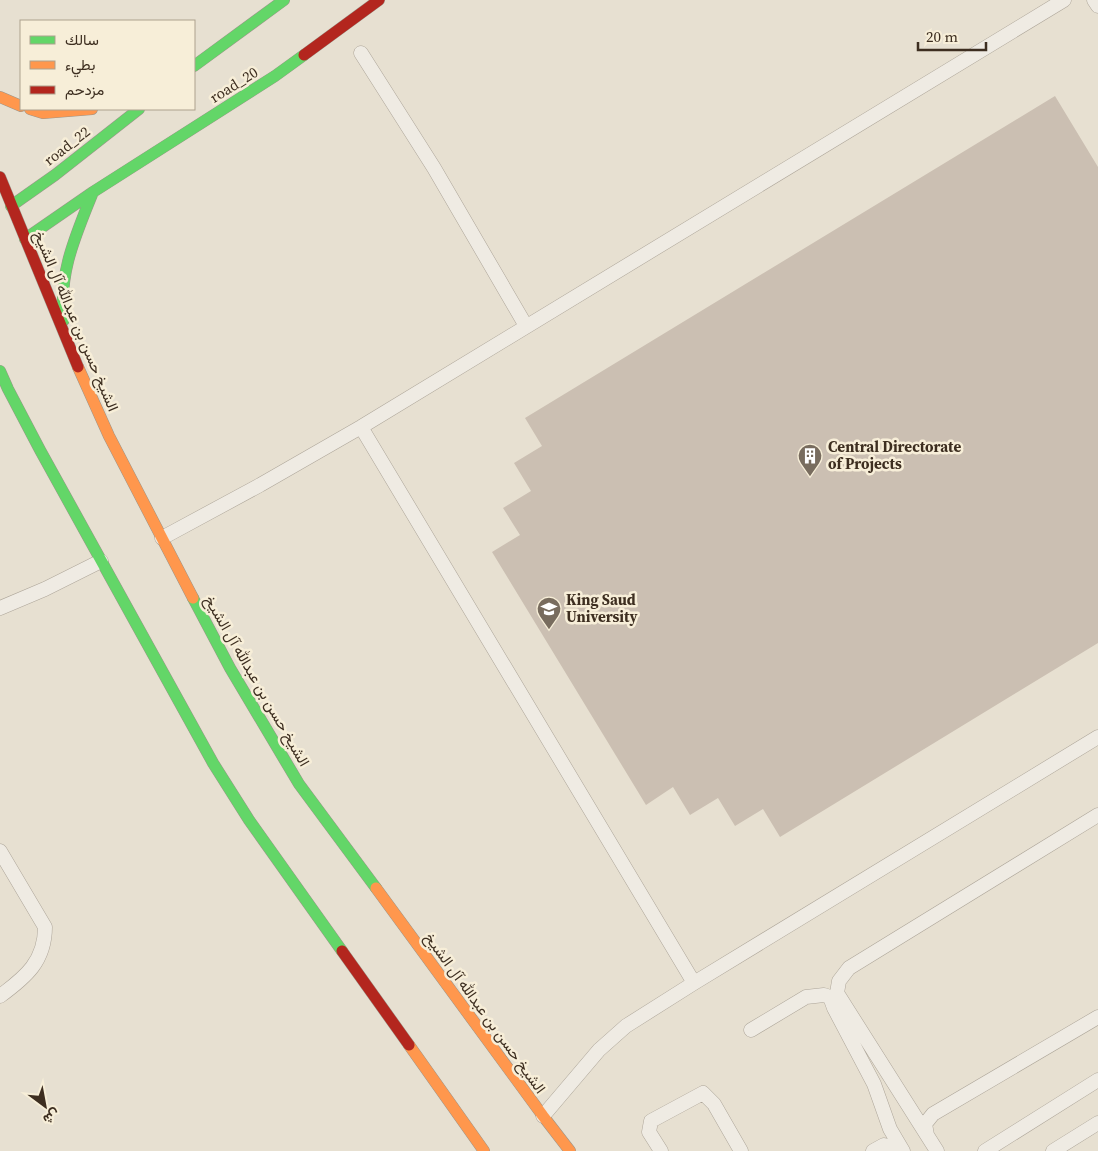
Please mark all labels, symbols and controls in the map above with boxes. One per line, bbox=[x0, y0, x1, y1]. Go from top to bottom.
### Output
legend bbox=[20, 20, 195, 110]
scale bar bbox=[918, 20, 986, 52]
text: 20 m bbox=[926, 26, 958, 47]
text: سالك bbox=[65, 29, 99, 50]
text: بطيء bbox=[65, 54, 95, 78]
street label: road_20 bbox=[206, 62, 262, 108]
text: مزدحم bbox=[65, 79, 104, 100]
street label: road_22 bbox=[39, 121, 94, 170]
street label: الشيخ حسن بن عبدالله آل الشيخ bbox=[28, 227, 124, 415]
place label: Central Directorate of Projects bbox=[828, 436, 961, 474]
building icon: Central Directorate of Projects bbox=[797, 443, 823, 477]
place label: King Saud University bbox=[566, 589, 637, 627]
street label: الشيخ حسن بن عبدالله آل الشيخ bbox=[199, 591, 315, 771]
school or university icon: King Saud University bbox=[536, 596, 562, 630]
street label: الشيخ حسن بن عبدالله آل الشيخ bbox=[419, 928, 551, 1098]
north arrow bbox=[20, 1081, 70, 1131]
text: ش bbox=[39, 1104, 64, 1130]

